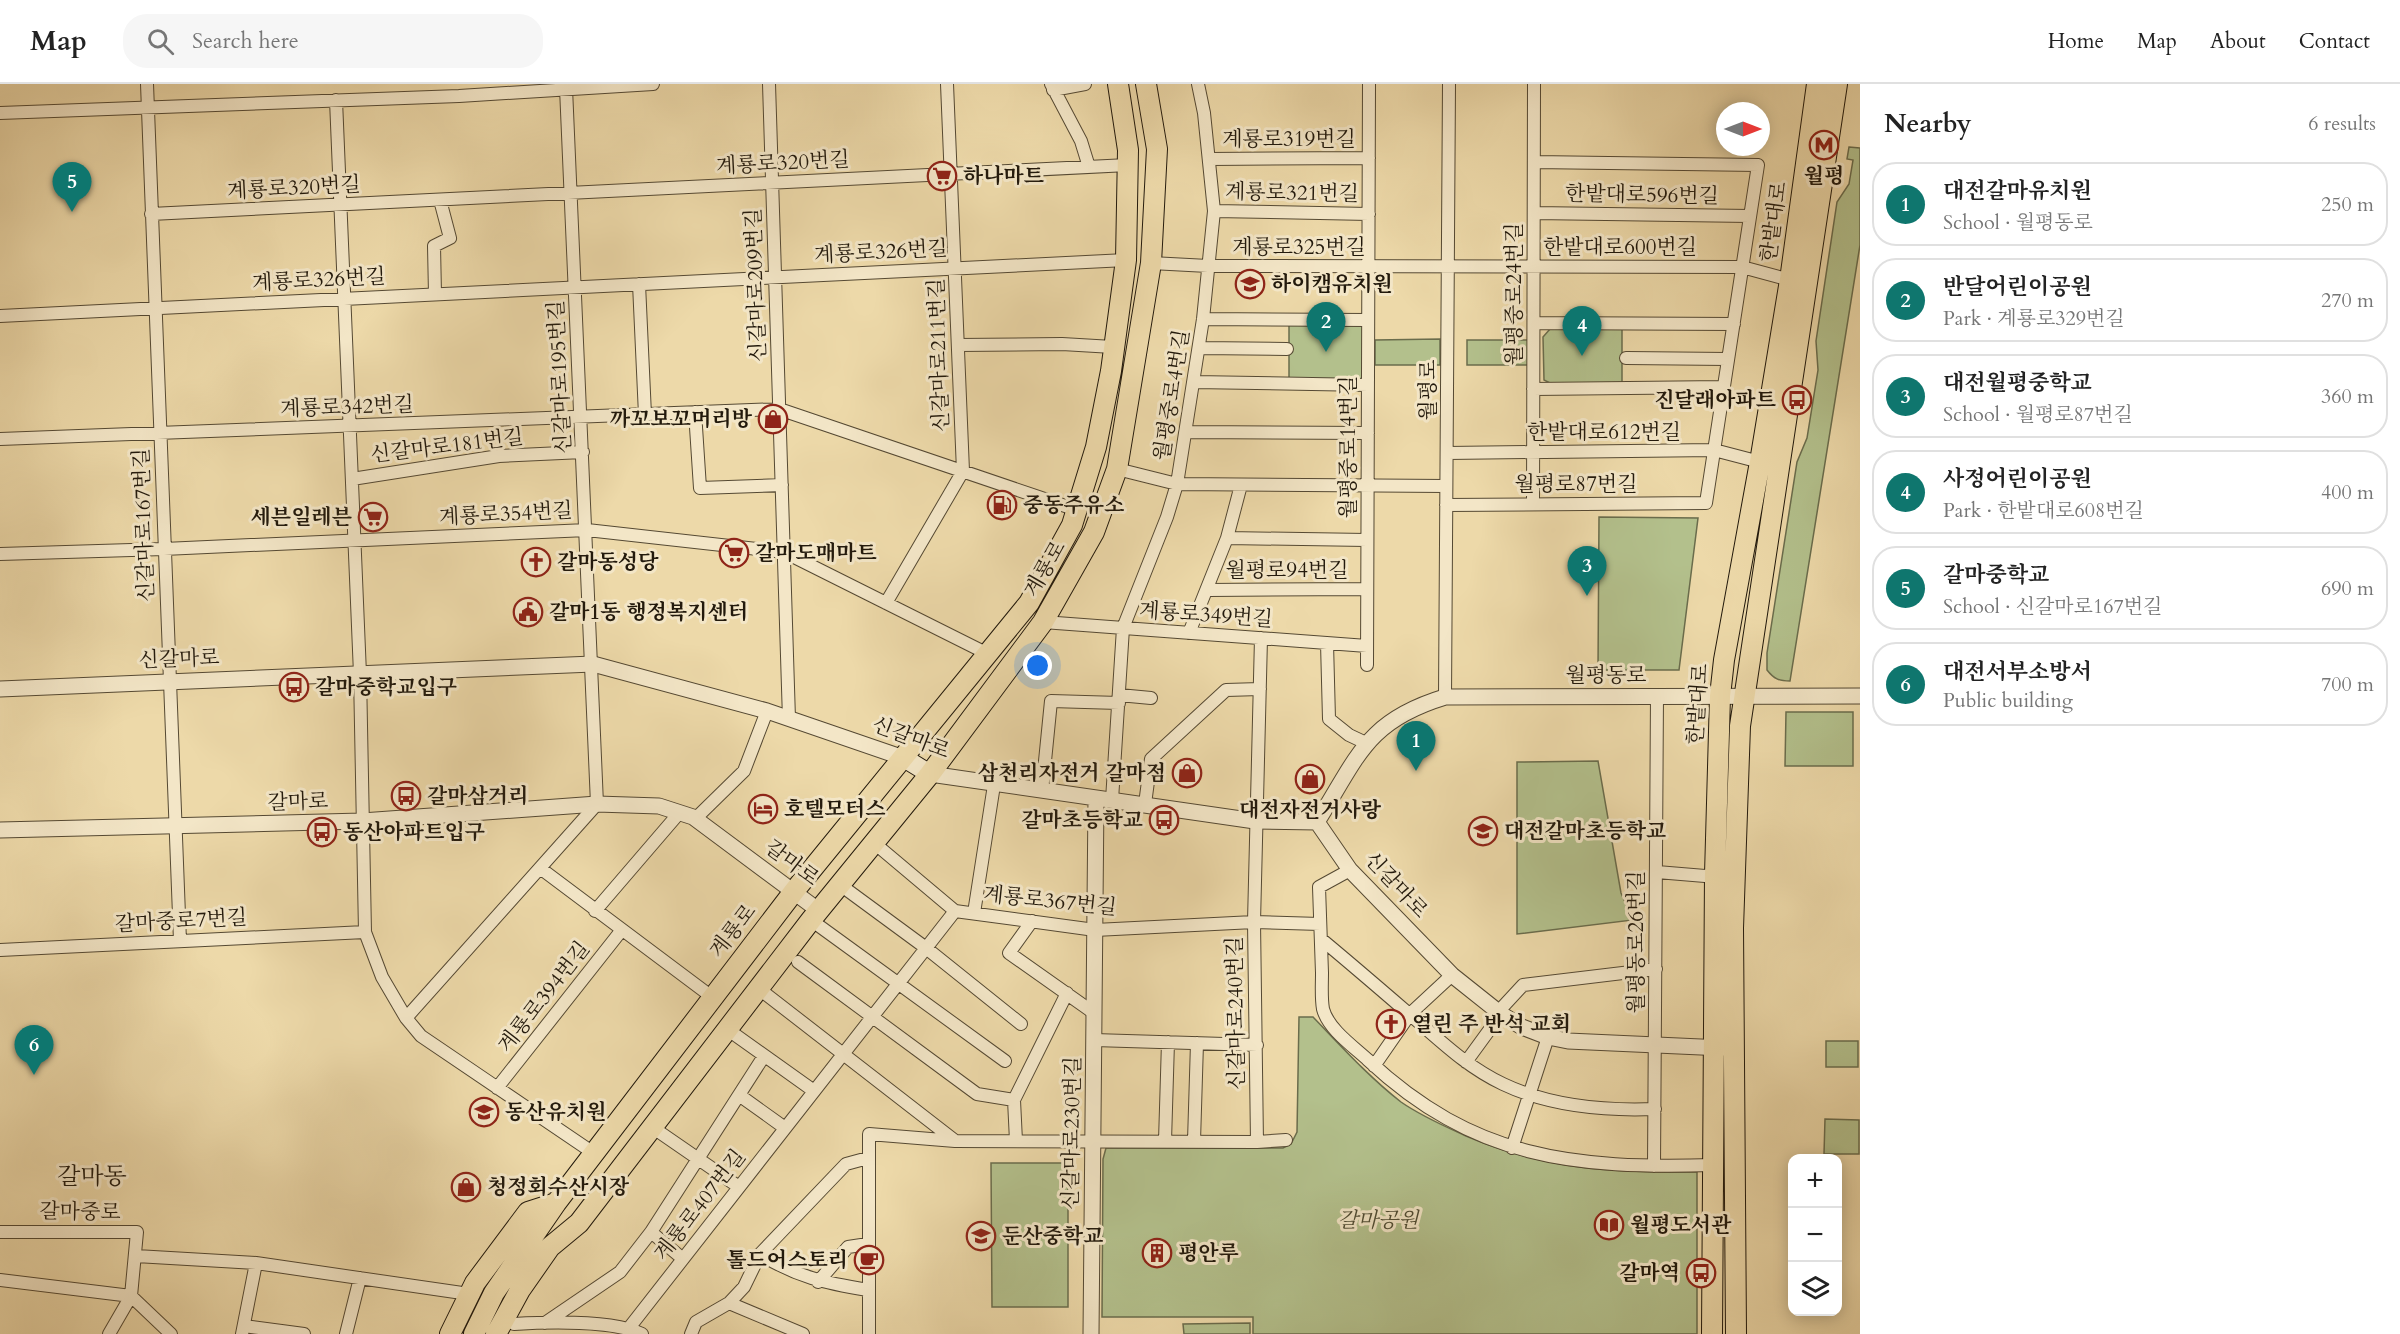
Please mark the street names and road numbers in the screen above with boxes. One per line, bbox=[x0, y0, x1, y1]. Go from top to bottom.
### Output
street label: 계룡로319번길 bbox=[1222, 125, 1356, 154]
street label: 계룡로320번길 bbox=[715, 145, 851, 181]
street label: 계룡로320번길 bbox=[226, 170, 362, 206]
street label: 계룡로321번길 bbox=[1225, 177, 1359, 209]
street label: 한밭대로596번길 bbox=[1565, 179, 1719, 211]
street label: 한밭대로 bbox=[1754, 180, 1794, 264]
street label: 신갈마로209번길 bbox=[739, 208, 773, 362]
street label: 월평중로24번길 bbox=[1500, 222, 1529, 366]
street label: 계룡로325번길 bbox=[1232, 233, 1366, 262]
street label: 한밭대로600번길 bbox=[1543, 233, 1697, 262]
street label: 계룡로326번길 bbox=[813, 234, 949, 270]
street label: 계룡로326번길 bbox=[251, 262, 387, 298]
street label: 신갈마로211번길 bbox=[922, 278, 956, 432]
street label: 신갈마로195번길 bbox=[541, 299, 579, 455]
street label: 월평중로4번길 bbox=[1147, 327, 1197, 463]
street label: 월평로 bbox=[1414, 360, 1443, 420]
street label: 월평중로14번길 bbox=[1334, 375, 1363, 519]
street label: 계룡로342번길 bbox=[280, 390, 414, 424]
street label: 한밭대로612번길 bbox=[1527, 418, 1681, 447]
street label: 신갈마로181번길 bbox=[369, 422, 525, 470]
street label: 신갈마로167번길 bbox=[127, 448, 161, 602]
street label: 월평로87번길 bbox=[1515, 470, 1637, 499]
street label: 계룡로354번길 bbox=[438, 496, 574, 532]
street label: 계룡로 bbox=[1017, 535, 1073, 603]
street label: 월평로94번길 bbox=[1226, 556, 1348, 585]
street label: 계룡로349번길 bbox=[1138, 596, 1274, 634]
street label: 신갈마로 bbox=[138, 643, 220, 675]
street label: 월평동로 bbox=[1565, 661, 1647, 690]
street label: 한밭대로 bbox=[1681, 663, 1715, 745]
street label: 신갈마로 bbox=[868, 710, 954, 766]
street label: 갈마로 bbox=[267, 786, 329, 818]
street label: 갈마로 bbox=[759, 833, 825, 893]
street label: 신갈마로 bbox=[1358, 845, 1434, 925]
street label: 월평동로26번길 bbox=[1622, 870, 1651, 1014]
street label: 계룡로367번길 bbox=[982, 880, 1118, 922]
street label: 계룡로 bbox=[703, 898, 763, 964]
street label: 갈마중로7번길 bbox=[114, 903, 248, 939]
street label: 계룡로394번길 bbox=[491, 935, 597, 1059]
street label: 신갈마로240번길 bbox=[1220, 936, 1252, 1090]
street label: 신갈마로230번길 bbox=[1056, 1056, 1088, 1210]
street label: 계룡로407번길 bbox=[647, 1143, 753, 1267]
street label: 갈마중로 bbox=[39, 1197, 121, 1227]

